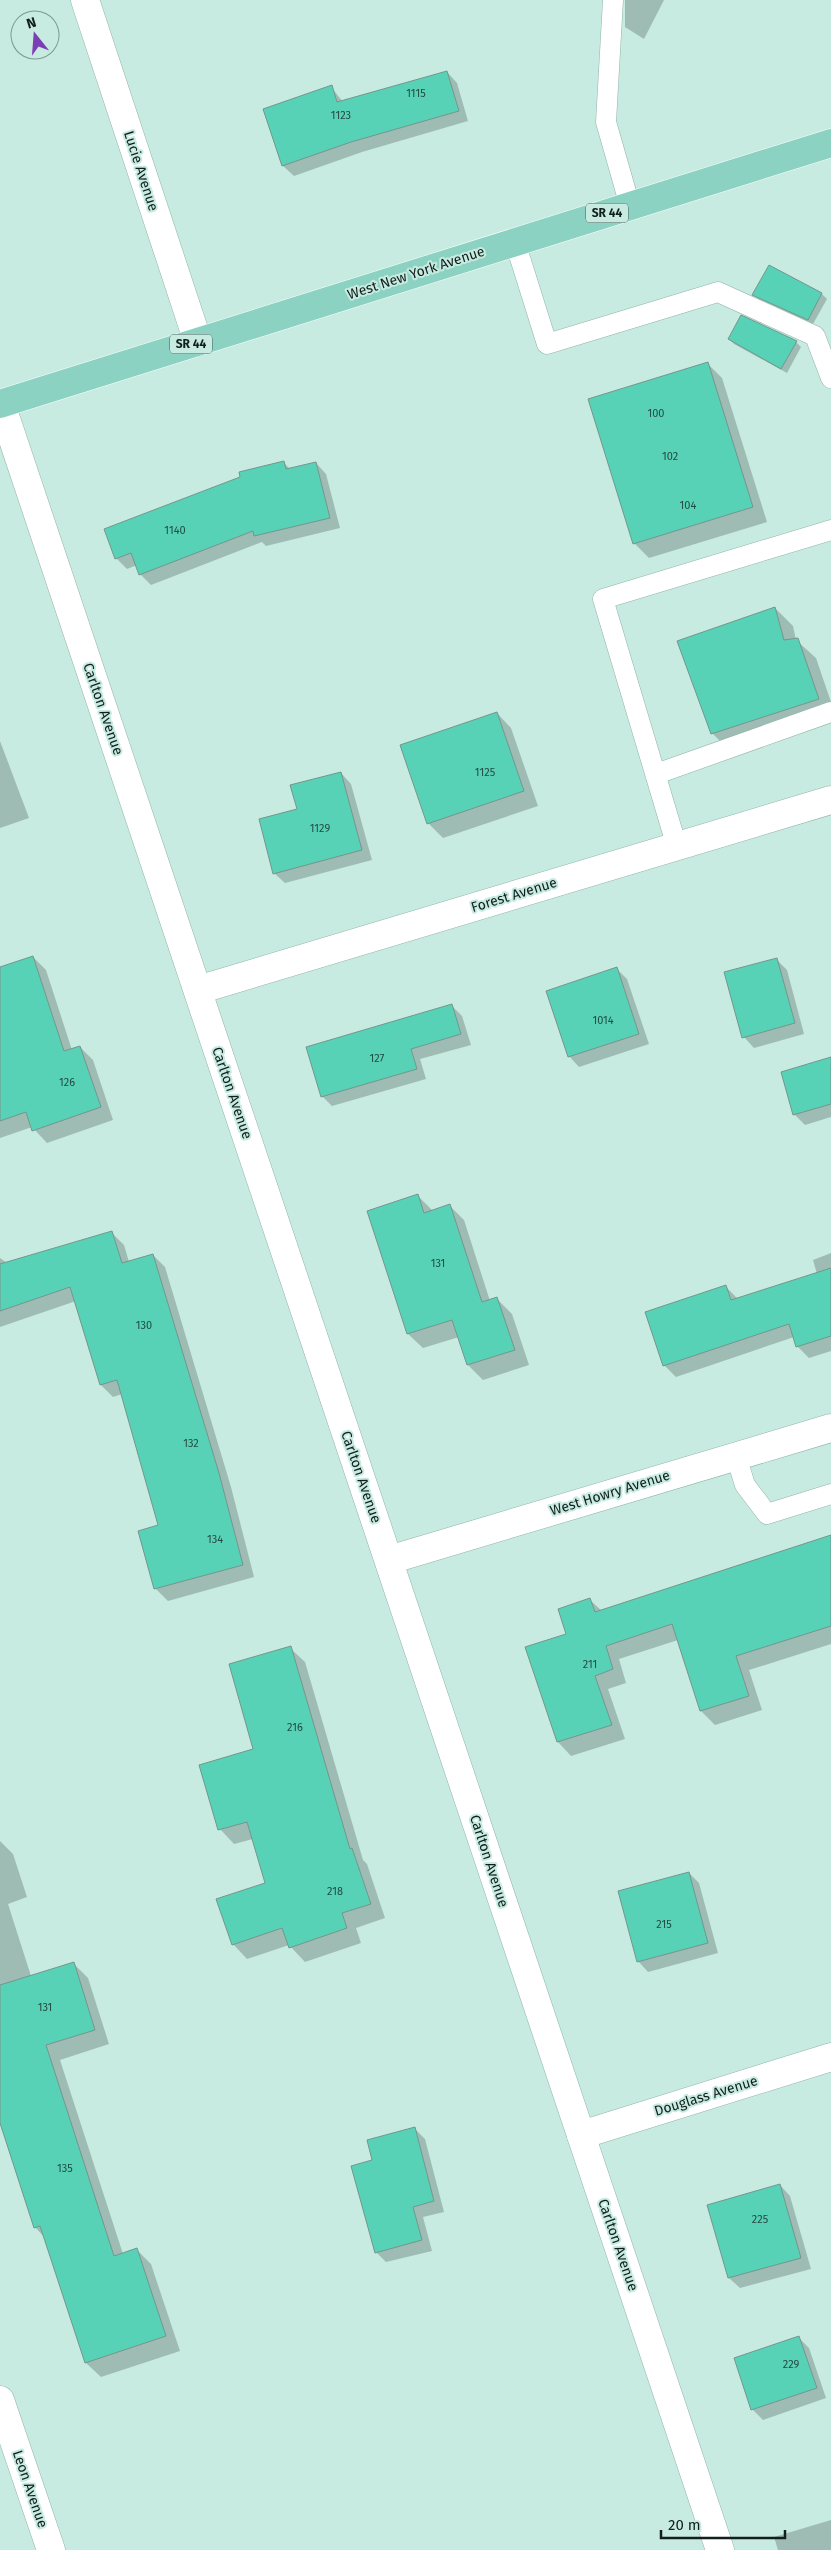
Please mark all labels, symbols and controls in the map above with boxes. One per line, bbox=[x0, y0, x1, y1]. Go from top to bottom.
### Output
north arrow bbox=[10, 10, 60, 60]
text: N bbox=[24, 14, 38, 33]
house number: 1115 bbox=[406, 87, 426, 100]
house number: 1123 bbox=[331, 109, 351, 122]
street label: Lucie Avenue bbox=[120, 129, 162, 213]
road number: SR 44 bbox=[586, 204, 628, 222]
street label: West New York Avenue bbox=[345, 243, 487, 303]
road number: SR 44 bbox=[170, 334, 212, 354]
house number: 100 bbox=[647, 407, 665, 420]
house number: 102 bbox=[662, 450, 678, 463]
house number: 104 bbox=[680, 499, 697, 512]
house number: 1140 bbox=[164, 524, 186, 537]
street label: Carlton Avenue bbox=[79, 661, 127, 757]
house number: 1125 bbox=[475, 766, 496, 779]
house number: 1129 bbox=[310, 822, 330, 835]
street label: Forest Avenue bbox=[469, 874, 559, 916]
house number: 1014 bbox=[592, 1014, 614, 1027]
street label: Carlton Avenue bbox=[208, 1045, 256, 1141]
house number: 127 bbox=[370, 1052, 385, 1065]
house number: 126 bbox=[59, 1076, 75, 1089]
house number: 131 bbox=[431, 1257, 445, 1270]
house number: 130 bbox=[136, 1319, 152, 1332]
street label: Carlton Avenue bbox=[337, 1429, 385, 1525]
house number: 132 bbox=[183, 1437, 199, 1450]
street label: West Howry Avenue bbox=[548, 1467, 672, 1519]
house number: 134 bbox=[207, 1533, 223, 1546]
house number: 211 bbox=[583, 1658, 597, 1671]
house number: 216 bbox=[287, 1721, 303, 1734]
street label: Carlton Avenue bbox=[466, 1813, 512, 1909]
house number: 218 bbox=[327, 1885, 343, 1898]
house number: 215 bbox=[656, 1918, 672, 1931]
house number: 131 bbox=[38, 2001, 52, 2014]
street label: Douglass Avenue bbox=[652, 2072, 760, 2120]
house number: 135 bbox=[57, 2162, 73, 2175]
street label: Carlton Avenue bbox=[594, 2197, 642, 2293]
house number: 225 bbox=[752, 2213, 769, 2226]
house number: 229 bbox=[783, 2358, 799, 2371]
street label: Leon Avenue bbox=[9, 2448, 51, 2530]
scale bar bbox=[661, 2508, 785, 2540]
text: 20 m bbox=[668, 2516, 701, 2534]

